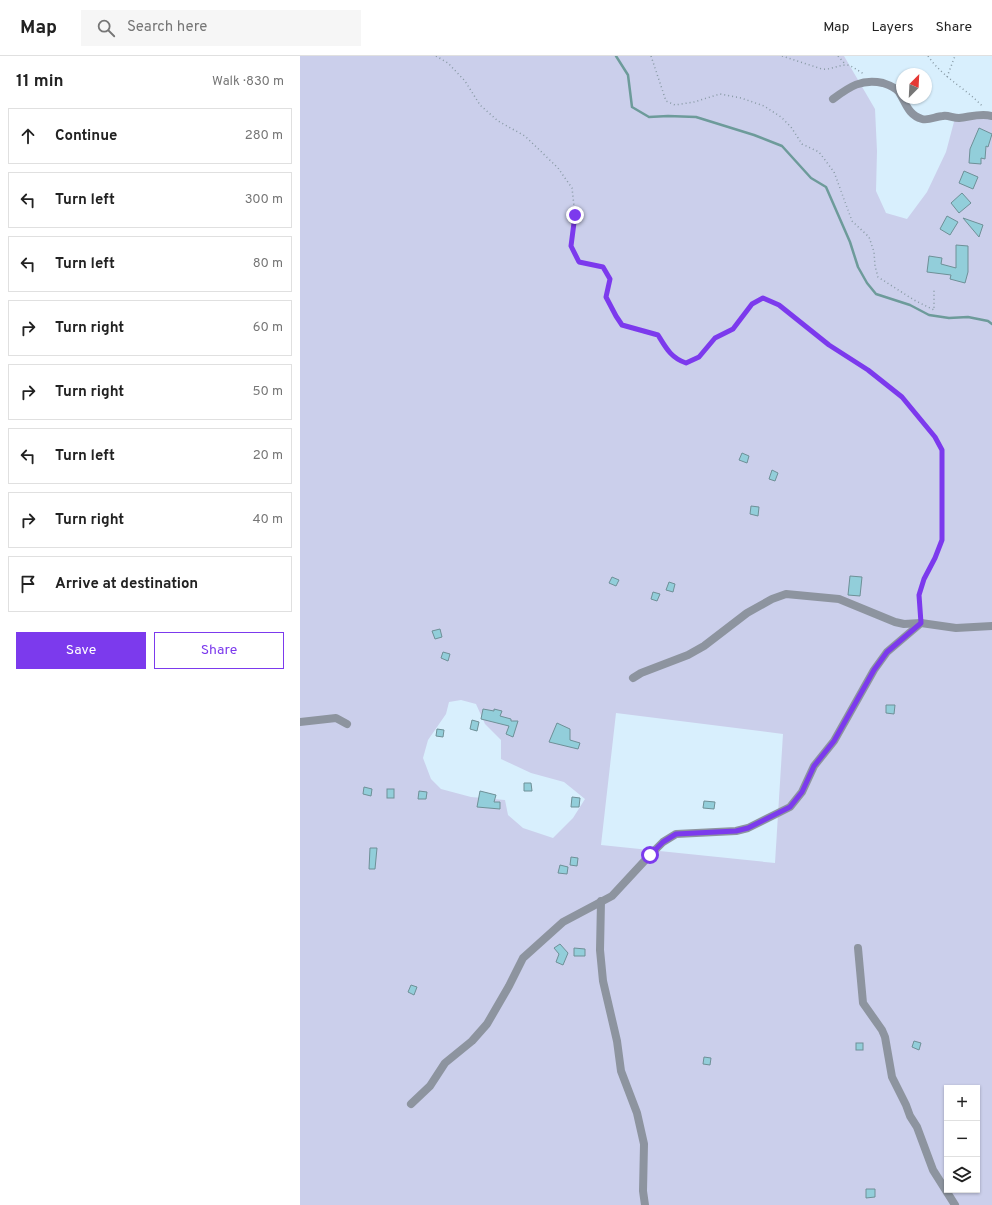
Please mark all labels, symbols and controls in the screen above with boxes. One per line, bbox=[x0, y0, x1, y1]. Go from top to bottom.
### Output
search box bbox=[81, 10, 361, 46]
text: Map bbox=[20, 16, 57, 40]
icon: search bbox=[95, 17, 117, 39]
text: Search here bbox=[127, 18, 207, 37]
text: Map bbox=[823, 19, 849, 36]
text: Layers bbox=[871, 19, 913, 36]
text: Share bbox=[935, 19, 972, 36]
north arrow bbox=[896, 68, 932, 104]
text: 11 min bbox=[16, 71, 64, 93]
text: Walk · 830 m bbox=[212, 74, 284, 90]
icon: ahead bbox=[17, 125, 39, 147]
text: Continue bbox=[55, 127, 117, 146]
text: 280 m bbox=[245, 128, 283, 144]
icon: left bbox=[17, 189, 39, 211]
text: Turn left bbox=[55, 191, 115, 210]
text: 300 m bbox=[245, 192, 283, 208]
route end bbox=[566, 206, 584, 224]
icon: left bbox=[17, 253, 39, 275]
text: Turn left bbox=[55, 255, 115, 274]
text: 80 m bbox=[253, 256, 283, 272]
icon: right bbox=[17, 317, 39, 339]
text: Turn right bbox=[55, 319, 124, 338]
text: 60 m bbox=[253, 320, 283, 336]
icon: right bbox=[17, 381, 39, 403]
text: Turn right bbox=[55, 383, 124, 402]
text: 50 m bbox=[253, 384, 283, 400]
icon: left bbox=[17, 445, 39, 467]
text: Turn left bbox=[55, 447, 115, 466]
text: 20 m bbox=[253, 448, 283, 464]
icon: right bbox=[17, 509, 39, 531]
text: Turn right bbox=[55, 511, 124, 530]
text: 40 m bbox=[253, 512, 283, 528]
icon: arrive bbox=[17, 573, 39, 595]
text: Arrive at destination bbox=[55, 575, 198, 594]
button: Save bbox=[16, 632, 146, 669]
button: Share bbox=[154, 632, 284, 669]
route start bbox=[641, 846, 659, 864]
map controls bbox=[944, 1085, 980, 1193]
button: + bbox=[944, 1085, 980, 1121]
button: − bbox=[944, 1121, 980, 1157]
button: layers bbox=[944, 1157, 980, 1193]

